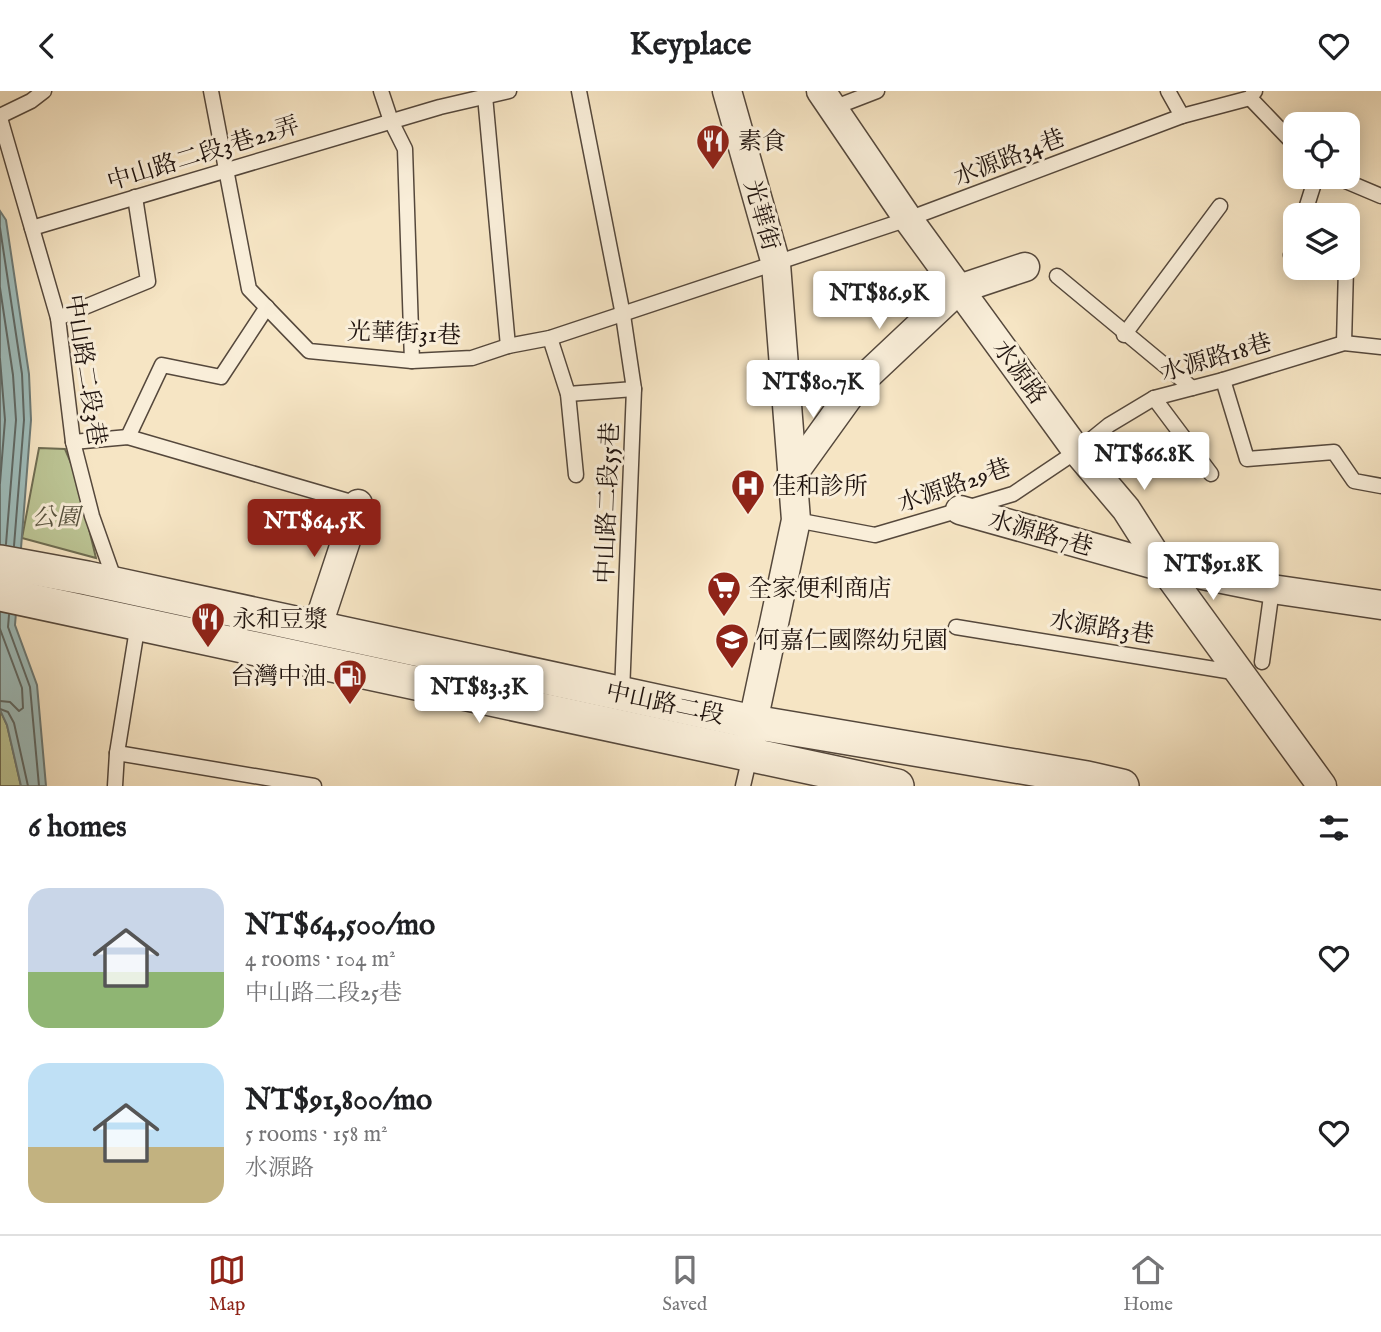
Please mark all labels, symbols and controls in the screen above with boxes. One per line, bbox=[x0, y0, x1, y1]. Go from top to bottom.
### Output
text: Keyplace bbox=[630, 25, 751, 66]
icon: back bbox=[28, 27, 66, 65]
icon: heart bbox=[1315, 27, 1353, 65]
street label: 中山路二段3巷22弄 bbox=[104, 110, 303, 198]
map controls bbox=[1283, 112, 1360, 280]
button: locate bbox=[1283, 112, 1360, 189]
restaurant icon: 素食 bbox=[694, 122, 732, 171]
street label: 水源路34巷 bbox=[949, 123, 1070, 194]
place label: 素食 bbox=[738, 127, 786, 158]
street label: 光華街 bbox=[736, 177, 785, 254]
button: layers bbox=[1283, 203, 1360, 280]
pin: NT$86.9K bbox=[807, 271, 951, 331]
text: NT$86.9K bbox=[829, 279, 929, 308]
street label: 中山路二段3巷 bbox=[57, 292, 112, 448]
street label: 光華街31巷 bbox=[346, 317, 461, 352]
street label: 水源路18巷 bbox=[1157, 328, 1276, 389]
street label: 水源路 bbox=[985, 335, 1052, 411]
pin: NT$80.7K bbox=[741, 361, 885, 420]
text: NT$80.7K bbox=[763, 368, 863, 397]
street label: 中山路二段55巷 bbox=[590, 422, 627, 584]
pin: NT$66.8K bbox=[1072, 433, 1216, 492]
text: NT$66.8K bbox=[1094, 440, 1194, 469]
street label: 水源路29巷 bbox=[894, 453, 1015, 520]
hospital icon: 佳和診所 bbox=[729, 467, 767, 516]
place label: 佳和診所 bbox=[772, 472, 868, 503]
pin: NT$64.5K bbox=[242, 499, 386, 559]
park label: 公園 bbox=[32, 503, 84, 534]
street label: 水源路7巷 bbox=[985, 505, 1096, 564]
text: NT$64.5K bbox=[264, 507, 364, 536]
pin: NT$91.8K bbox=[1141, 543, 1285, 602]
text: NT$91.8K bbox=[1164, 550, 1262, 579]
supermarket icon: 全家便利商店 bbox=[705, 569, 743, 618]
place label: 全家便利商店 bbox=[748, 574, 892, 605]
restaurant icon: 永和豆漿 bbox=[189, 600, 227, 649]
place label: 永和豆漿 bbox=[232, 605, 328, 636]
street label: 水源路3巷 bbox=[1048, 605, 1156, 652]
school or university icon: 何嘉仁國際幼兒園 bbox=[713, 621, 751, 670]
place label: 何嘉仁國際幼兒園 bbox=[756, 626, 948, 657]
fuel station icon: 台灣中油 bbox=[331, 657, 369, 706]
place label: 台灣中油 bbox=[230, 662, 326, 693]
pin: NT$83.3K bbox=[407, 665, 551, 725]
text: NT$83.3K bbox=[430, 673, 528, 702]
street label: 中山路二段 bbox=[603, 677, 727, 732]
text: 6 homes bbox=[28, 809, 127, 847]
icon: filters bbox=[1315, 809, 1353, 847]
text: NT$64,500/mo bbox=[245, 907, 435, 945]
icon: home bbox=[84, 916, 168, 1000]
icon: heart bbox=[1315, 939, 1353, 977]
text: 4 rooms · 104 m² bbox=[245, 945, 396, 974]
text: 中山路二段25巷 bbox=[245, 979, 402, 1008]
text: NT$91,800/mo bbox=[245, 1082, 432, 1120]
icon: home bbox=[84, 1091, 168, 1175]
icon: heart bbox=[1315, 1114, 1353, 1152]
text: 5 rooms · 158 m² bbox=[245, 1120, 388, 1149]
text: 水源路 bbox=[245, 1154, 314, 1183]
tab: Map bbox=[208, 1251, 246, 1317]
tab: Saved bbox=[662, 1251, 707, 1317]
tab: Home bbox=[1123, 1251, 1173, 1317]

